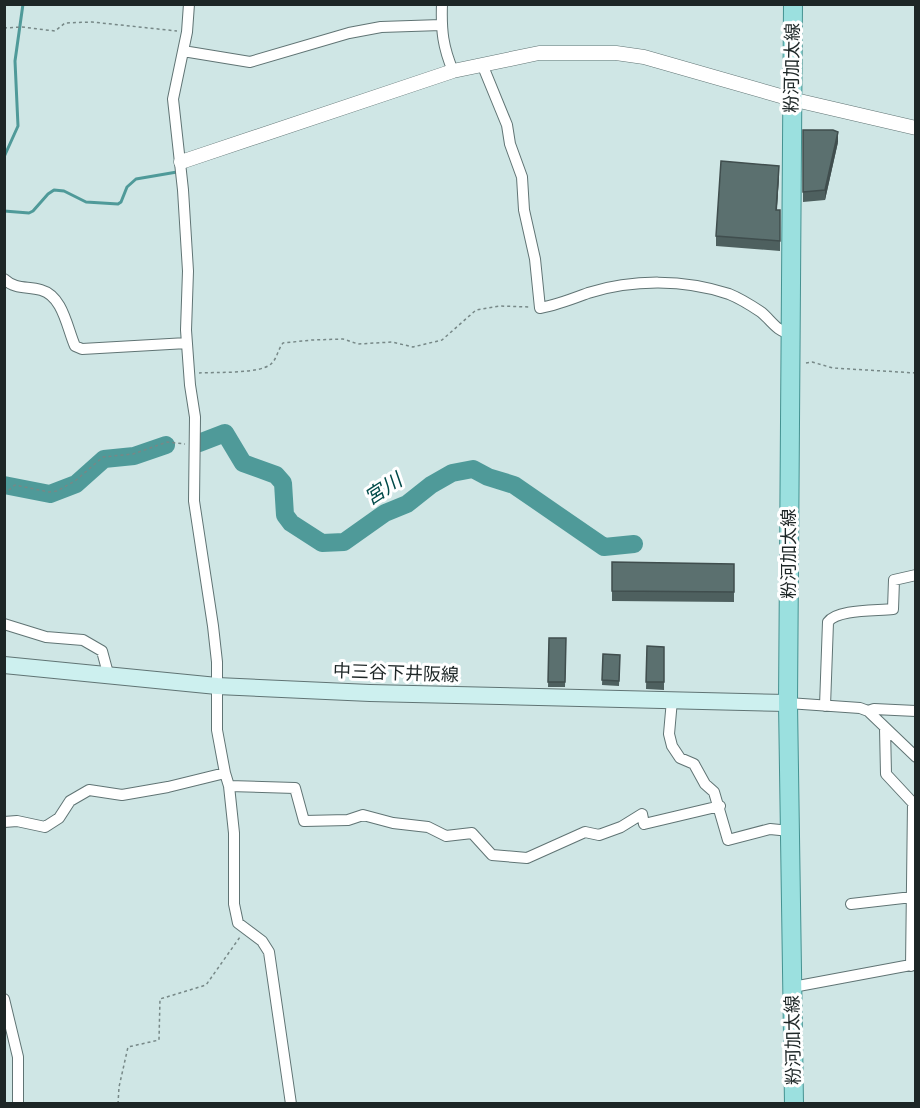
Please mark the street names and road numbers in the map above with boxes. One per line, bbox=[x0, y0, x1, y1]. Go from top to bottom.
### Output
street label: 粉河加太線 bbox=[780, 23, 804, 113]
street label: 粉河加太線 bbox=[778, 509, 800, 599]
street label: 中三谷下井阪線 bbox=[333, 660, 459, 686]
street label: 粉河加太線 bbox=[781, 995, 805, 1085]

